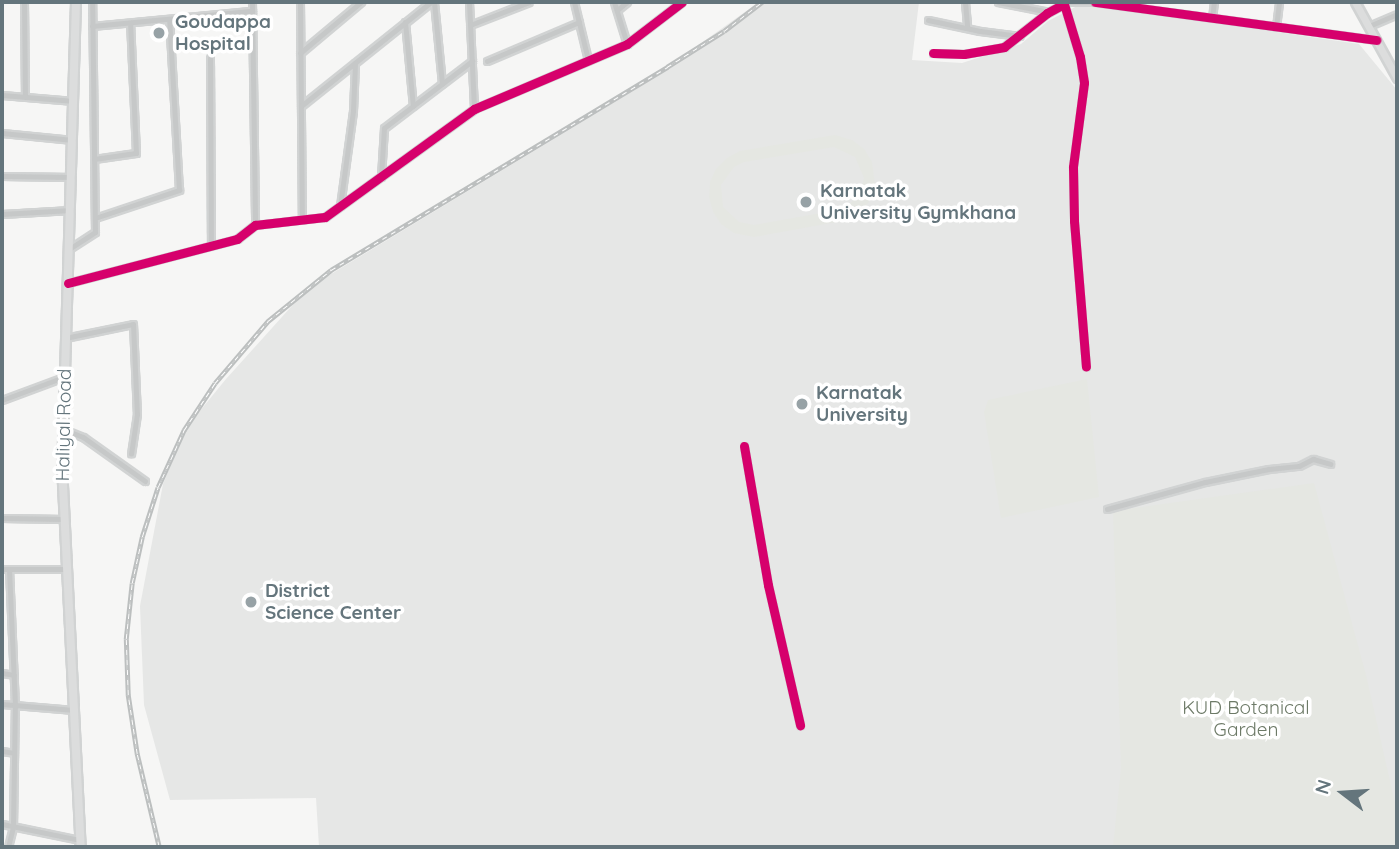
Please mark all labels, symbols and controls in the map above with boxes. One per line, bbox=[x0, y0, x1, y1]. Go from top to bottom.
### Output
place label: Goudappa Hospital bbox=[175, 11, 271, 55]
marker: Goudappa Hospital bbox=[149, 23, 169, 43]
place label: Karnatak University Gymkhana bbox=[820, 180, 1016, 224]
marker: Karnatak University Gymkhana bbox=[798, 194, 814, 210]
street label: Haliyal Road bbox=[52, 368, 76, 482]
place label: Karnatak University bbox=[816, 382, 908, 426]
marker: Karnatak University bbox=[794, 396, 810, 412]
place label: District Science Center bbox=[265, 580, 401, 624]
marker: District Science Center bbox=[243, 594, 259, 610]
park label: KUD Botanical Garden bbox=[1182, 697, 1310, 741]
north arrow bbox=[1308, 758, 1378, 828]
text: N bbox=[1309, 777, 1336, 797]

